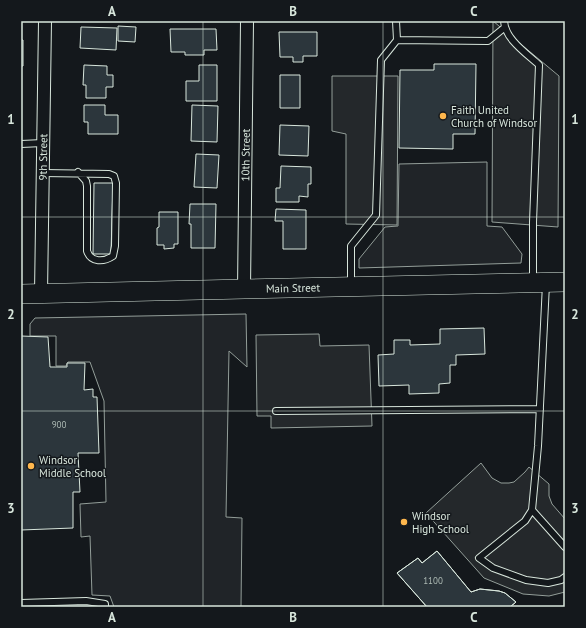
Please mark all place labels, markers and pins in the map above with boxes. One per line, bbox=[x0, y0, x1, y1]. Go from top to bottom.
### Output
place label: Faith United Church of Windsor bbox=[451, 103, 537, 130]
marker: Faith United Church of Windsor bbox=[438, 111, 448, 121]
place label: Windsor Middle School bbox=[39, 453, 107, 480]
marker: Windsor Middle School bbox=[26, 461, 36, 471]
place label: Windsor High School bbox=[412, 509, 470, 536]
marker: Windsor High School bbox=[399, 517, 409, 527]

